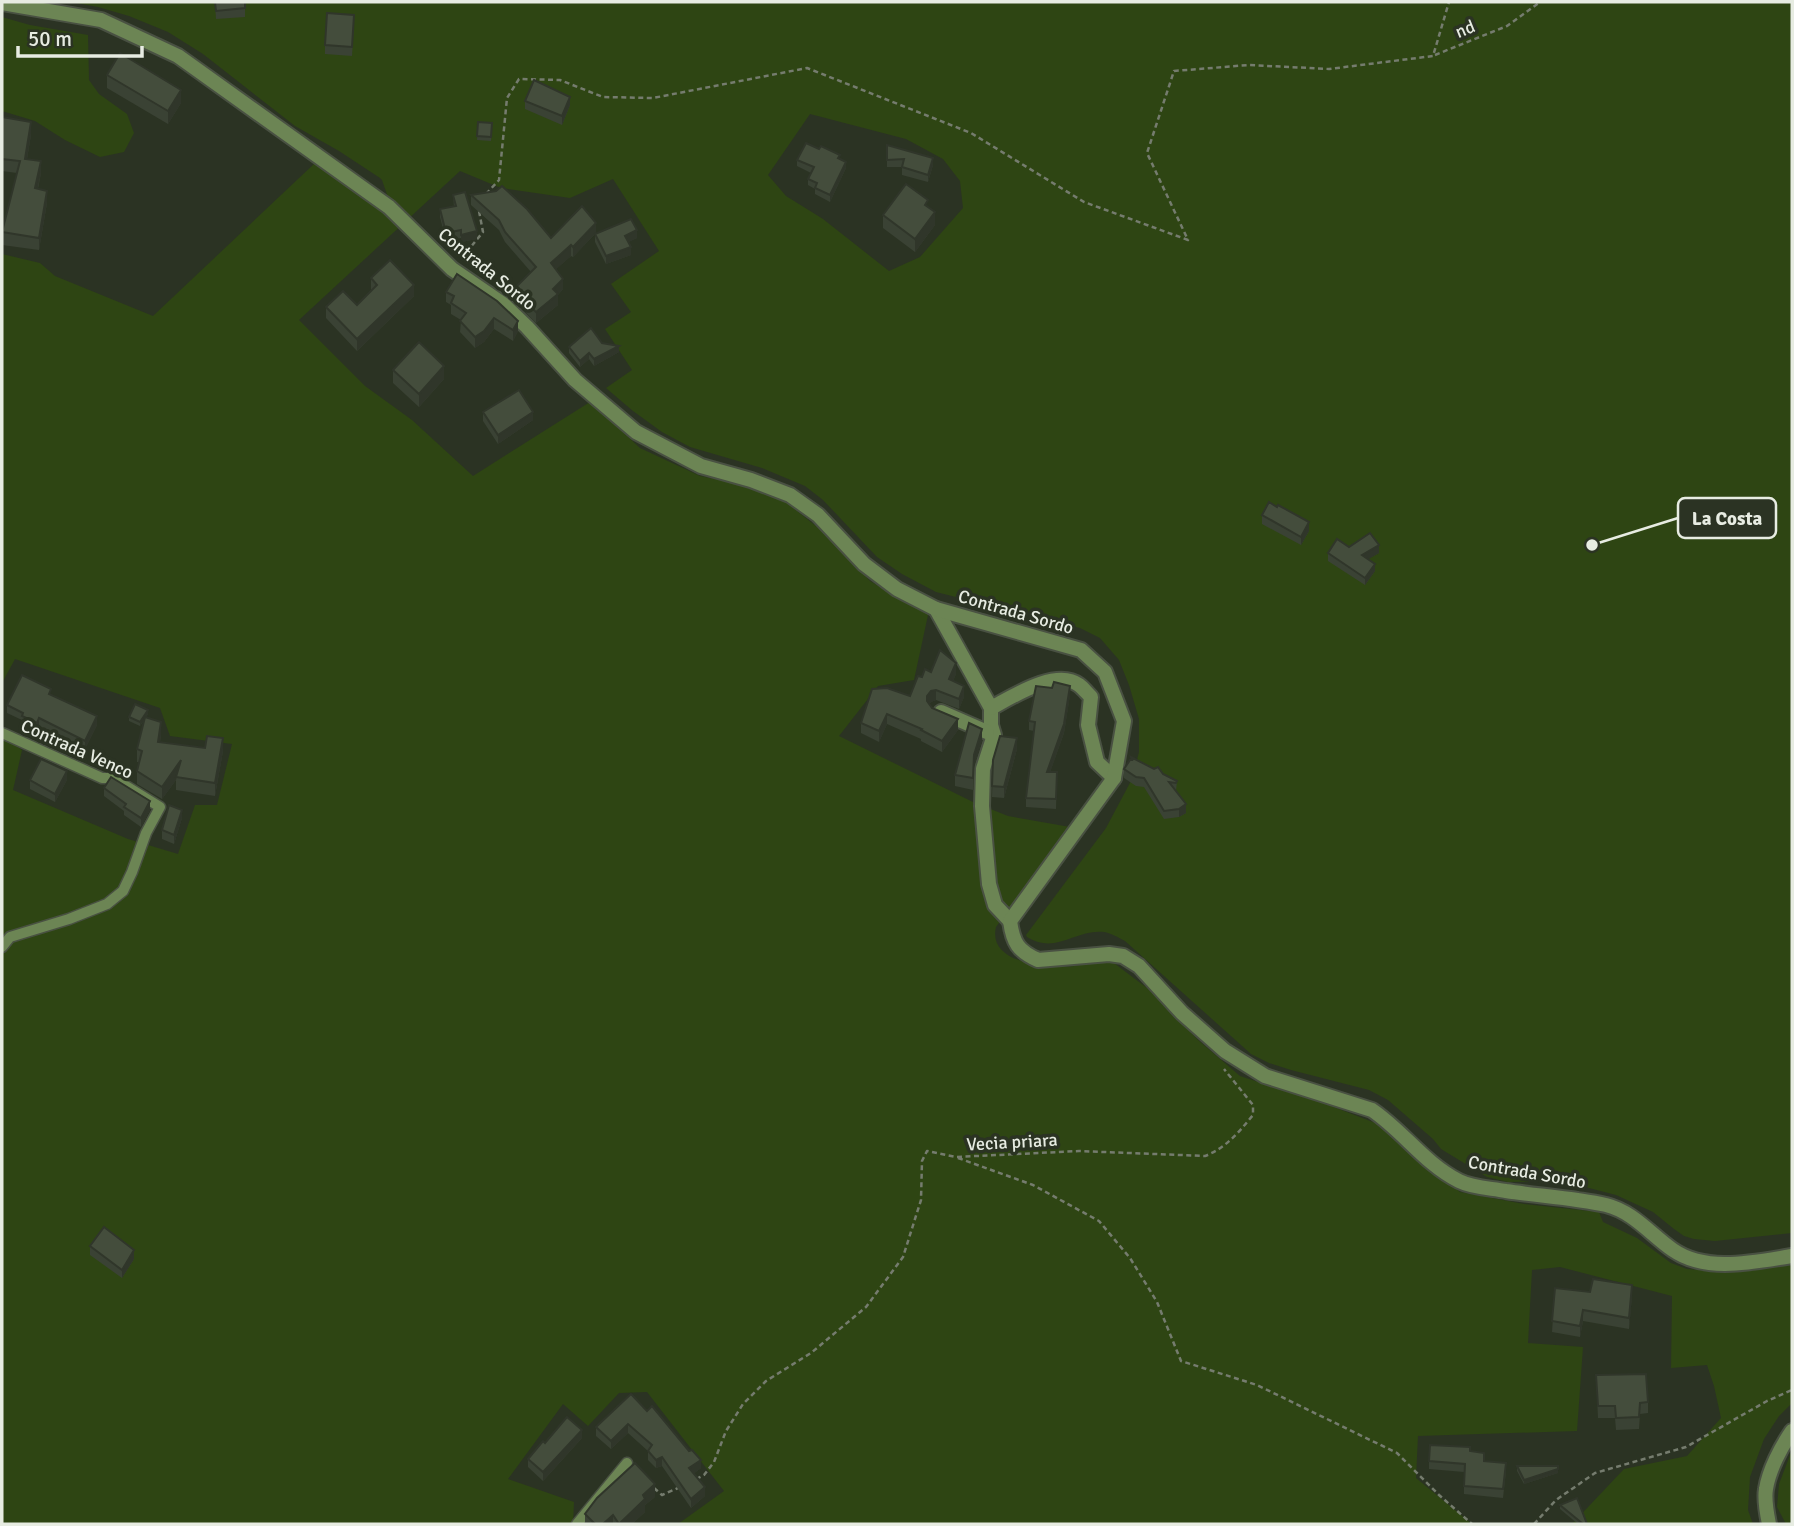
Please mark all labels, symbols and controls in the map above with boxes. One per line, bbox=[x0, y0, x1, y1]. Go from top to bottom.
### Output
scale bar bbox=[18, 14, 142, 58]
street label: nd bbox=[1452, 15, 1478, 43]
text: 50 m bbox=[28, 26, 72, 52]
street label: Contrada Sordo bbox=[434, 223, 540, 315]
callout: La Costa bbox=[1678, 498, 1776, 538]
text: La Costa bbox=[1692, 507, 1763, 531]
street label: Contrada Sordo bbox=[956, 585, 1076, 639]
street label: Contrada Venco bbox=[18, 714, 136, 784]
street label: Vecia priara bbox=[966, 1129, 1058, 1155]
street label: Contrada Sordo bbox=[1466, 1151, 1588, 1193]

